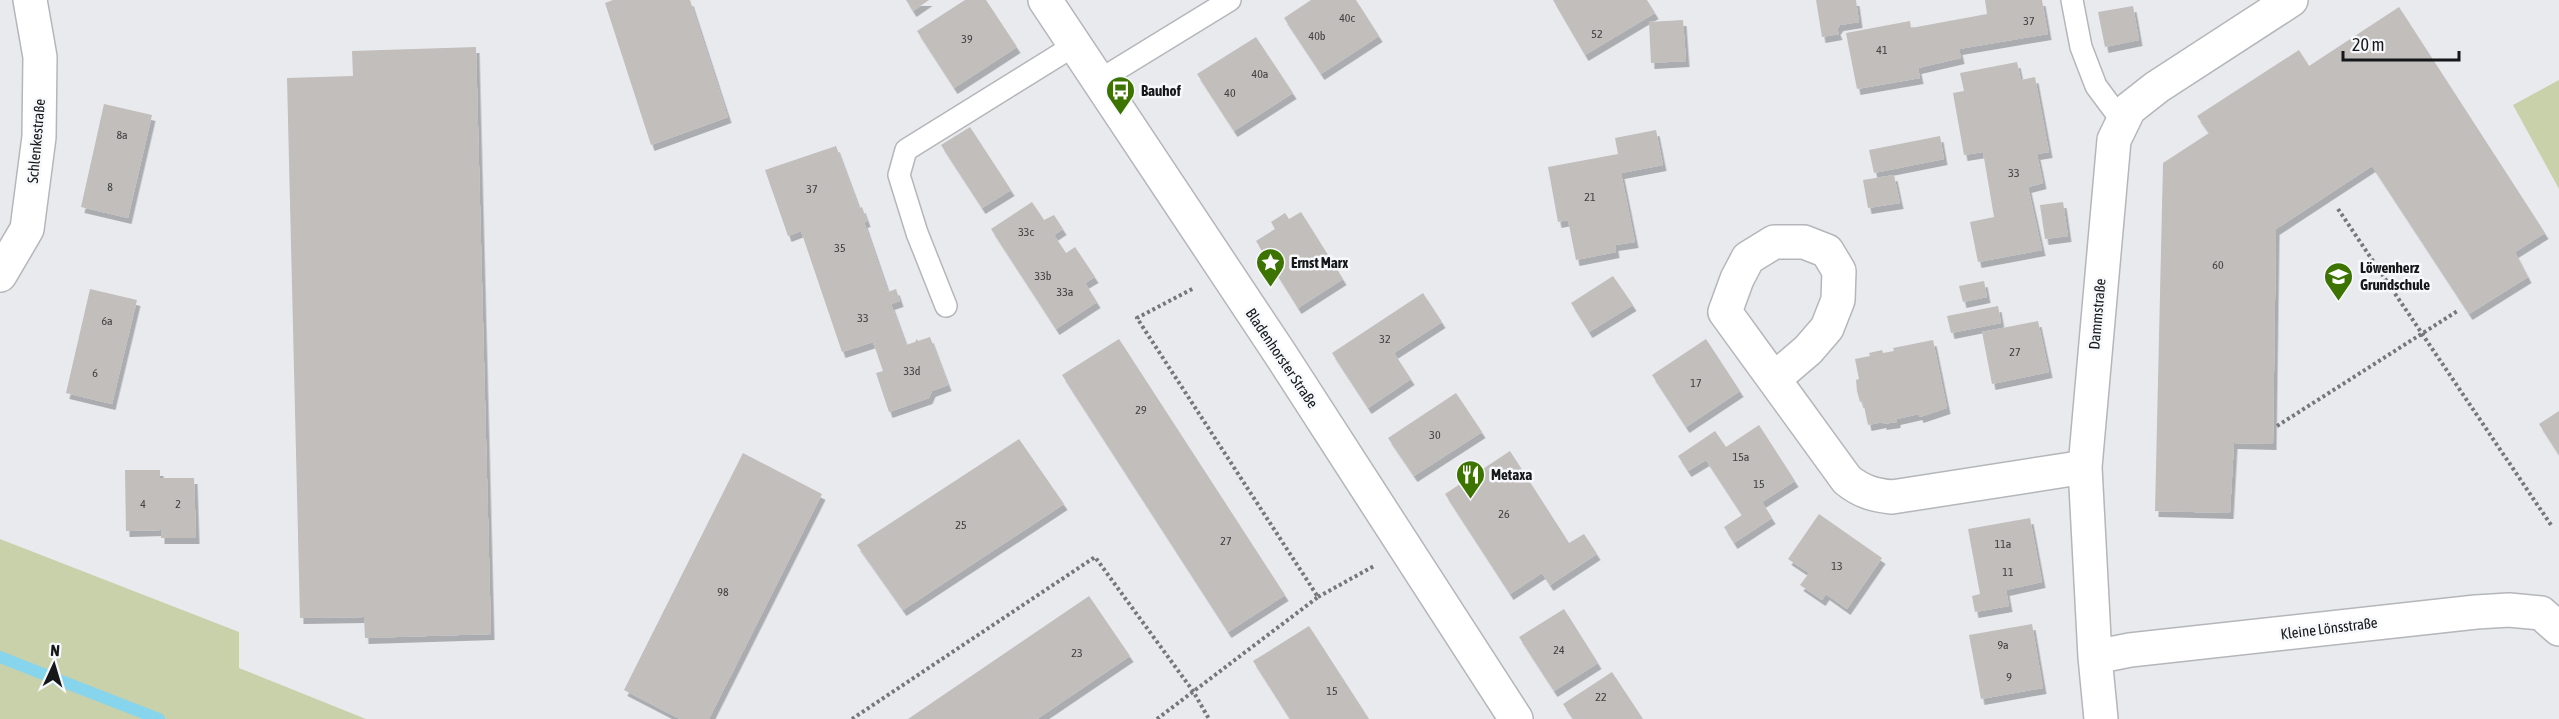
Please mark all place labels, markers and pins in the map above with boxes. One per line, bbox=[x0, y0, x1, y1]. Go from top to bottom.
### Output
bus stop icon: Bauhof bbox=[1104, 74, 1136, 116]
place label: Bauhof bbox=[1141, 82, 1182, 99]
place icon: Ernst Marx bbox=[1254, 246, 1286, 288]
place label: Ernst Marx bbox=[1291, 254, 1348, 271]
place label: Löwenherz Grundschule bbox=[2360, 259, 2430, 293]
school or university icon: Löwenherz Grundschule bbox=[2323, 260, 2355, 302]
restaurant icon: Metaxa bbox=[1454, 458, 1486, 500]
place label: Metaxa bbox=[1491, 466, 1532, 483]

